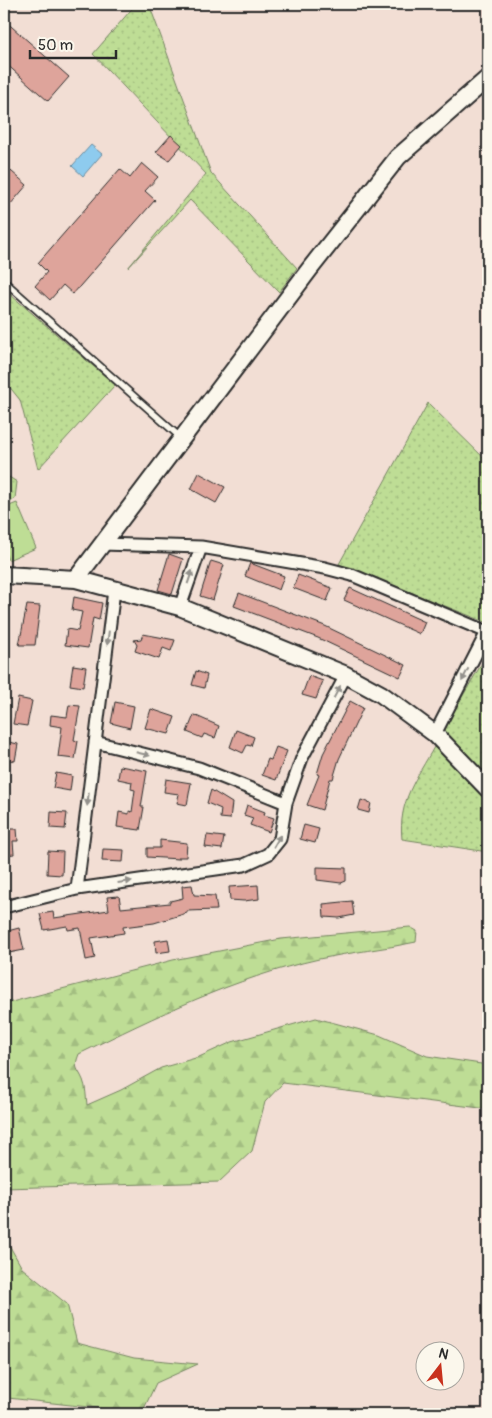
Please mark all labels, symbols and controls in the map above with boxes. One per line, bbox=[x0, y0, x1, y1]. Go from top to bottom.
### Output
scale bar bbox=[30, 28, 116, 60]
text: 50 m bbox=[38, 36, 73, 55]
one-way arrow bbox=[187, 570, 194, 585]
one-way arrow bbox=[104, 630, 112, 646]
one-way arrow bbox=[461, 668, 469, 683]
one-way arrow bbox=[333, 684, 341, 699]
one-way arrow bbox=[135, 750, 150, 758]
one-way arrow bbox=[84, 792, 92, 808]
one-way arrow bbox=[272, 834, 281, 848]
one-way arrow bbox=[117, 878, 133, 886]
north arrow bbox=[414, 1340, 464, 1390]
text: N bbox=[437, 1345, 450, 1363]

